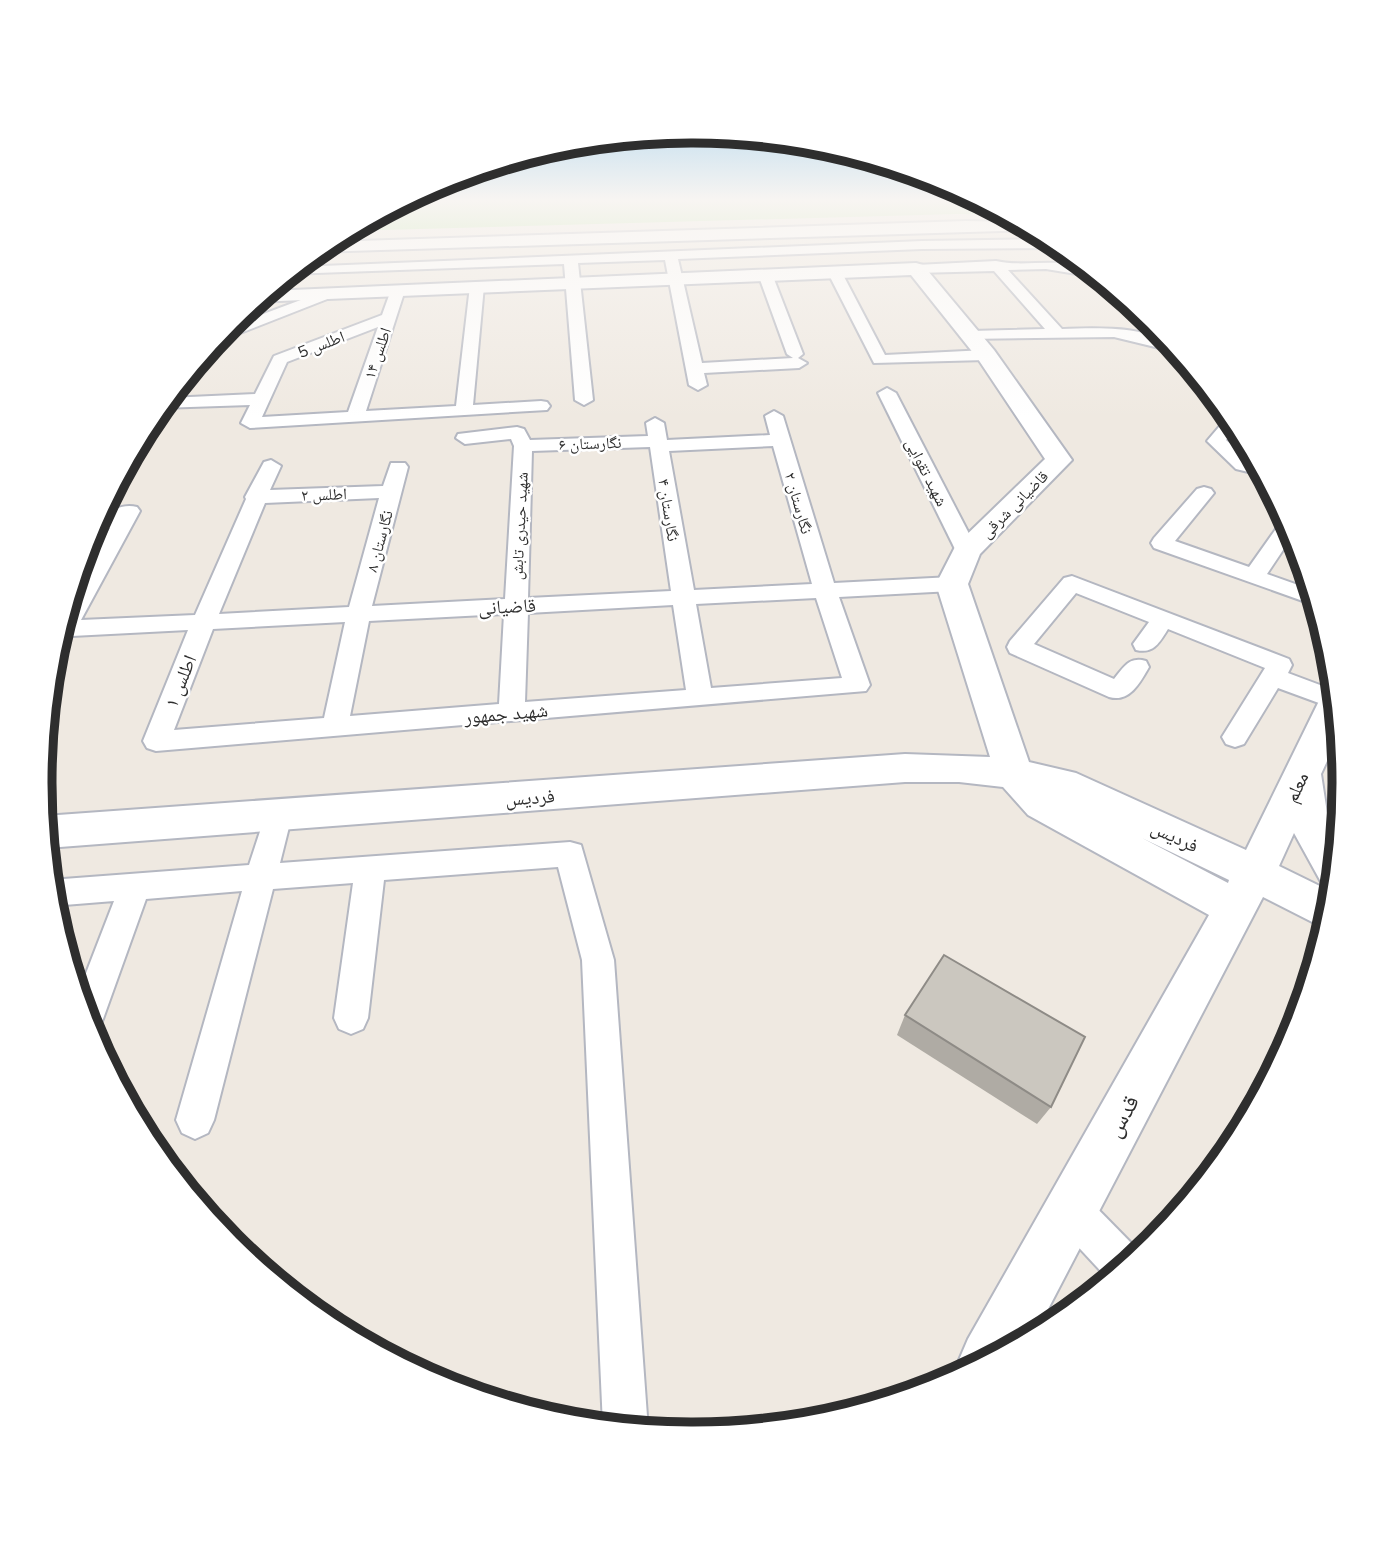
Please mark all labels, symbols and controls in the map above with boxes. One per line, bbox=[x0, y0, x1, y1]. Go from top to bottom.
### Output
street label: اطلس ۱۴ bbox=[359, 325, 396, 382]
street label: اطلس 5 bbox=[295, 326, 348, 363]
street label: نگارستان ۶ bbox=[558, 432, 622, 455]
street label: شهید تقوایی bbox=[900, 435, 953, 510]
street label: قاضیانی شرقی bbox=[976, 466, 1053, 543]
street label: نگارستان ۲ bbox=[780, 470, 817, 536]
street label: شهید حیدری تابش bbox=[506, 471, 533, 581]
street label: نگارستان ۴ bbox=[653, 477, 684, 543]
street label: اطلس ۲ bbox=[301, 483, 347, 506]
street label: نگارستان ۸ bbox=[361, 508, 398, 574]
street label: قاضیانی bbox=[478, 593, 536, 619]
street label: اطلس ۱ bbox=[159, 651, 201, 711]
street label: شهید جمهور bbox=[462, 697, 549, 729]
street label: معلم bbox=[1279, 768, 1314, 807]
street label: فردیس bbox=[505, 783, 555, 811]
street label: فردیس bbox=[1148, 815, 1202, 857]
street label: قدس bbox=[1098, 1090, 1145, 1142]

